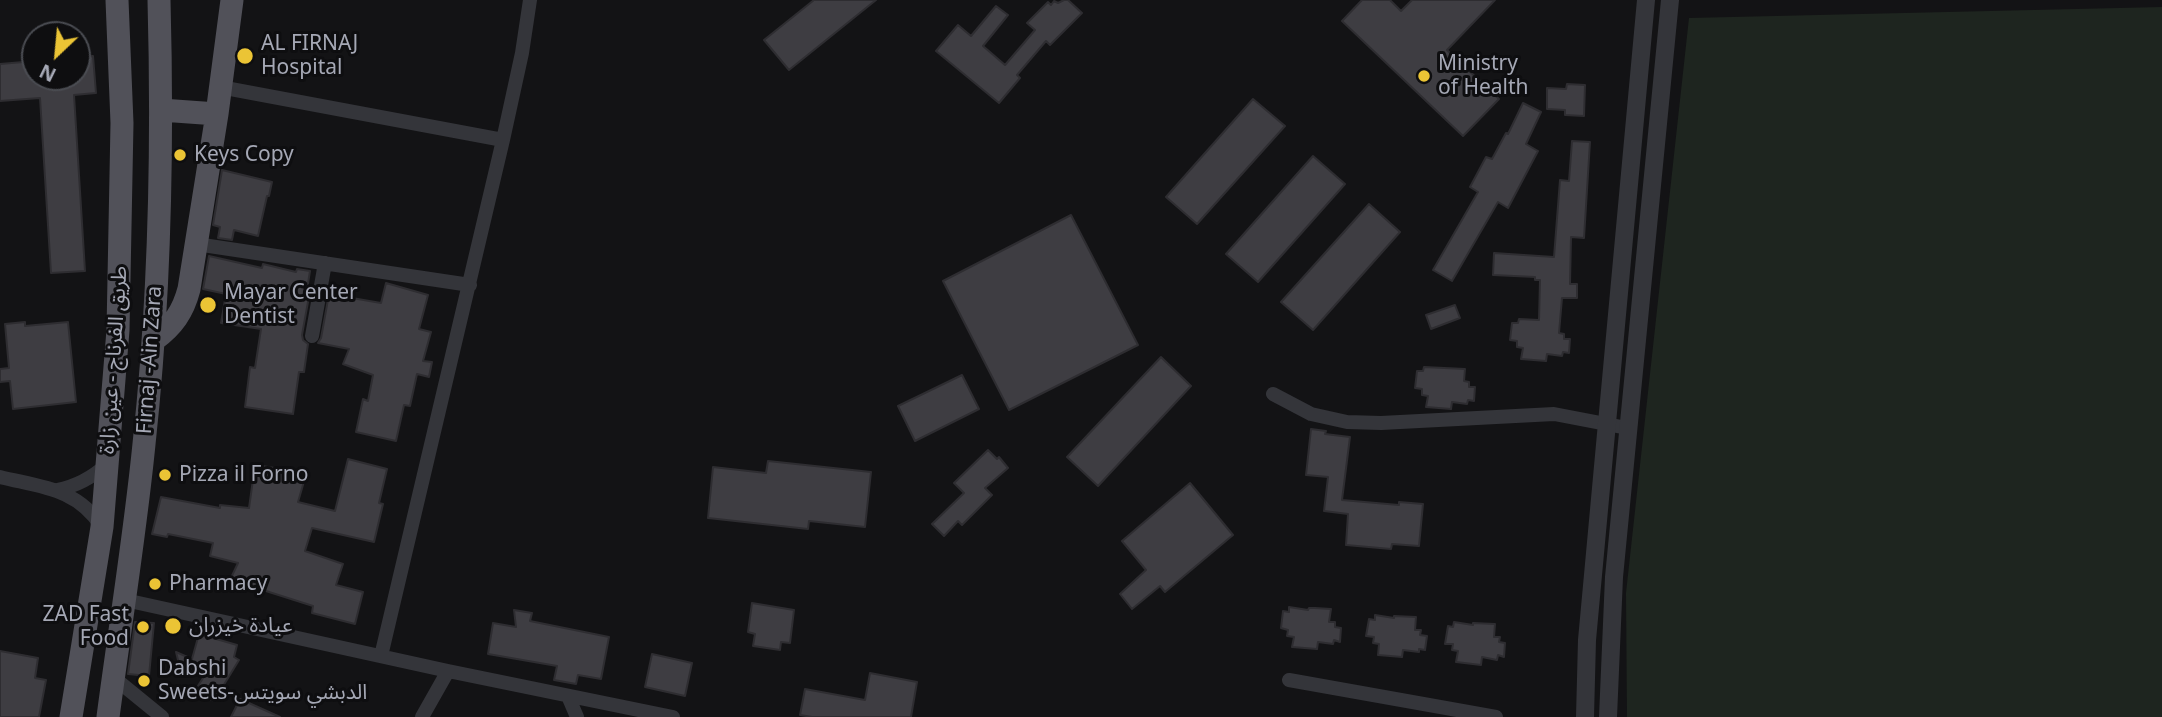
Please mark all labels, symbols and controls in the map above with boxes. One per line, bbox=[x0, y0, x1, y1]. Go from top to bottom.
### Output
north arrow bbox=[21, 21, 91, 91]
place label: AL FIRNAJ Hospital bbox=[261, 31, 358, 81]
marker: AL FIRNAJ Hospital bbox=[235, 46, 255, 66]
place label: Ministry of Health bbox=[1438, 51, 1529, 101]
text: N bbox=[35, 58, 60, 88]
marker: Ministry of Health bbox=[1416, 68, 1432, 84]
place label: Keys Copy bbox=[194, 142, 294, 168]
marker: Keys Copy bbox=[172, 147, 188, 163]
street label: طريق الفرناج - عين زارة bbox=[95, 265, 133, 455]
place label: Mayar Center Dentist bbox=[224, 280, 358, 330]
street label: Firnaj -Ain Zara bbox=[132, 285, 168, 435]
marker: Mayar Center Dentist bbox=[198, 295, 218, 315]
place label: Pizza il Forno bbox=[179, 462, 308, 488]
marker: Pizza il Forno bbox=[157, 467, 173, 483]
place label: Pharmacy bbox=[169, 571, 267, 597]
marker: Pharmacy bbox=[147, 576, 163, 592]
place label: ZAD Fast Food bbox=[42, 602, 129, 652]
place label: عيادة خيزران bbox=[189, 613, 293, 639]
marker: عيادة خيزران bbox=[163, 616, 183, 636]
marker: ZAD Fast Food bbox=[135, 619, 151, 635]
place label: Dabshi Sweets-الدبشي سويتس bbox=[158, 656, 367, 706]
marker: Dabshi Sweets-الدبشي سويتس bbox=[136, 673, 152, 689]

